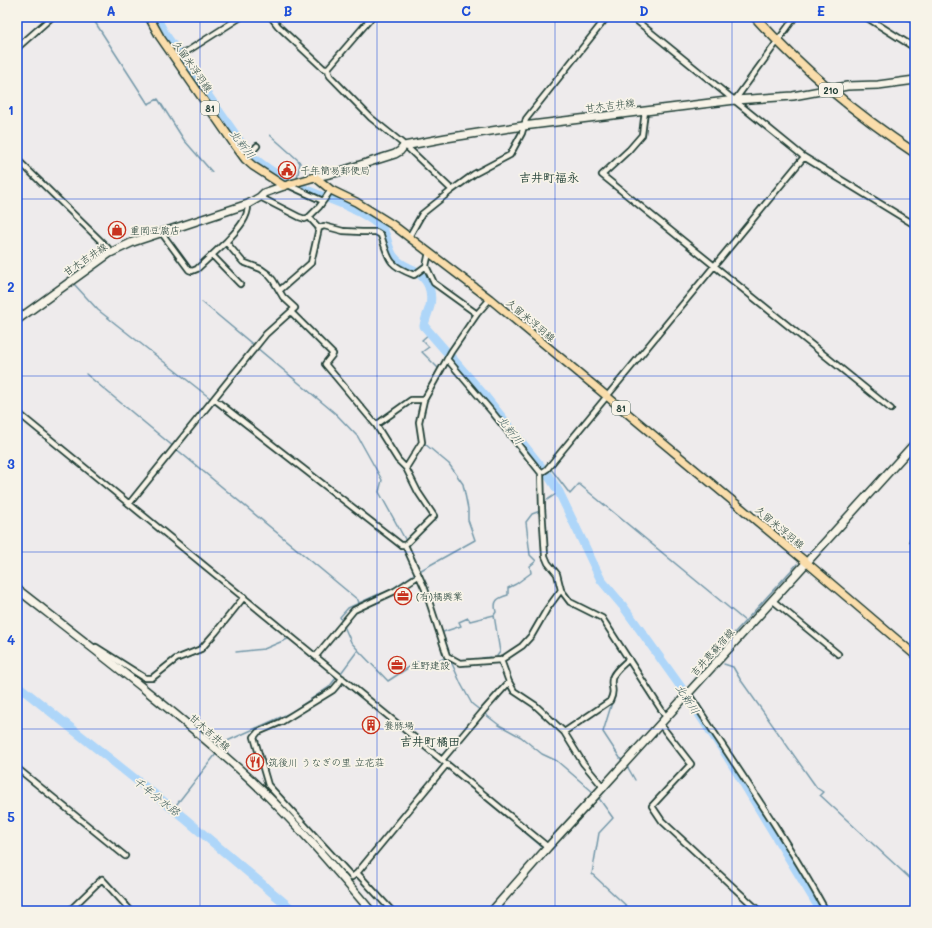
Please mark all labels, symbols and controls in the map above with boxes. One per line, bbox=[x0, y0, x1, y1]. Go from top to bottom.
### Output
text: A bbox=[106, 2, 116, 19]
text: B bbox=[284, 2, 293, 19]
text: C bbox=[461, 2, 471, 19]
text: D bbox=[639, 2, 649, 19]
text: E bbox=[817, 2, 825, 19]
street label: 久留米浮羽線 bbox=[170, 37, 216, 95]
road number: 210 bbox=[819, 83, 843, 97]
street label: 甘木吉井線 bbox=[584, 95, 636, 115]
text: 1 bbox=[8, 101, 14, 118]
road number: 81 bbox=[201, 101, 219, 115]
water label: 北新川 bbox=[227, 126, 259, 162]
public building icon: 千年簡易郵便局 bbox=[277, 160, 297, 180]
place label: 千年簡易郵便局 bbox=[300, 163, 370, 177]
district label: 吉井町福永 bbox=[519, 169, 579, 185]
shop icon: 重岡豆腐店 bbox=[107, 220, 127, 240]
place label: 重岡豆腐店 bbox=[130, 223, 180, 237]
street label: 甘木吉井線 bbox=[60, 239, 110, 279]
text: 2 bbox=[7, 278, 15, 295]
street label: 久留米浮羽線 bbox=[504, 295, 558, 345]
road number: 81 bbox=[612, 401, 630, 415]
water label: 北新川 bbox=[495, 412, 527, 448]
text: 3 bbox=[7, 455, 15, 472]
street label: 久留米浮羽線 bbox=[753, 502, 807, 552]
office icon: (有)橘興業 bbox=[393, 586, 413, 606]
place label: (有)橘興業 bbox=[416, 589, 463, 603]
street label: 吉井恵蘇宿線 bbox=[687, 625, 737, 679]
text: 4 bbox=[7, 631, 15, 648]
office icon: 生野建設 bbox=[387, 655, 407, 675]
place label: 生野建設 bbox=[410, 658, 450, 672]
water label: 北新川 bbox=[673, 681, 703, 717]
street label: 甘木吉井線 bbox=[187, 710, 233, 754]
building icon: 養豚場 bbox=[361, 715, 381, 735]
place label: 養豚場 bbox=[384, 718, 414, 732]
district label: 吉井町橘田 bbox=[400, 733, 460, 749]
restaurant icon: 筑後川 うなぎの里 立花荘 bbox=[245, 752, 265, 772]
place label: 筑後川 うなぎの里 立花荘 bbox=[268, 755, 384, 769]
water label: 千年分水路 bbox=[131, 773, 184, 819]
text: 5 bbox=[7, 808, 15, 825]

